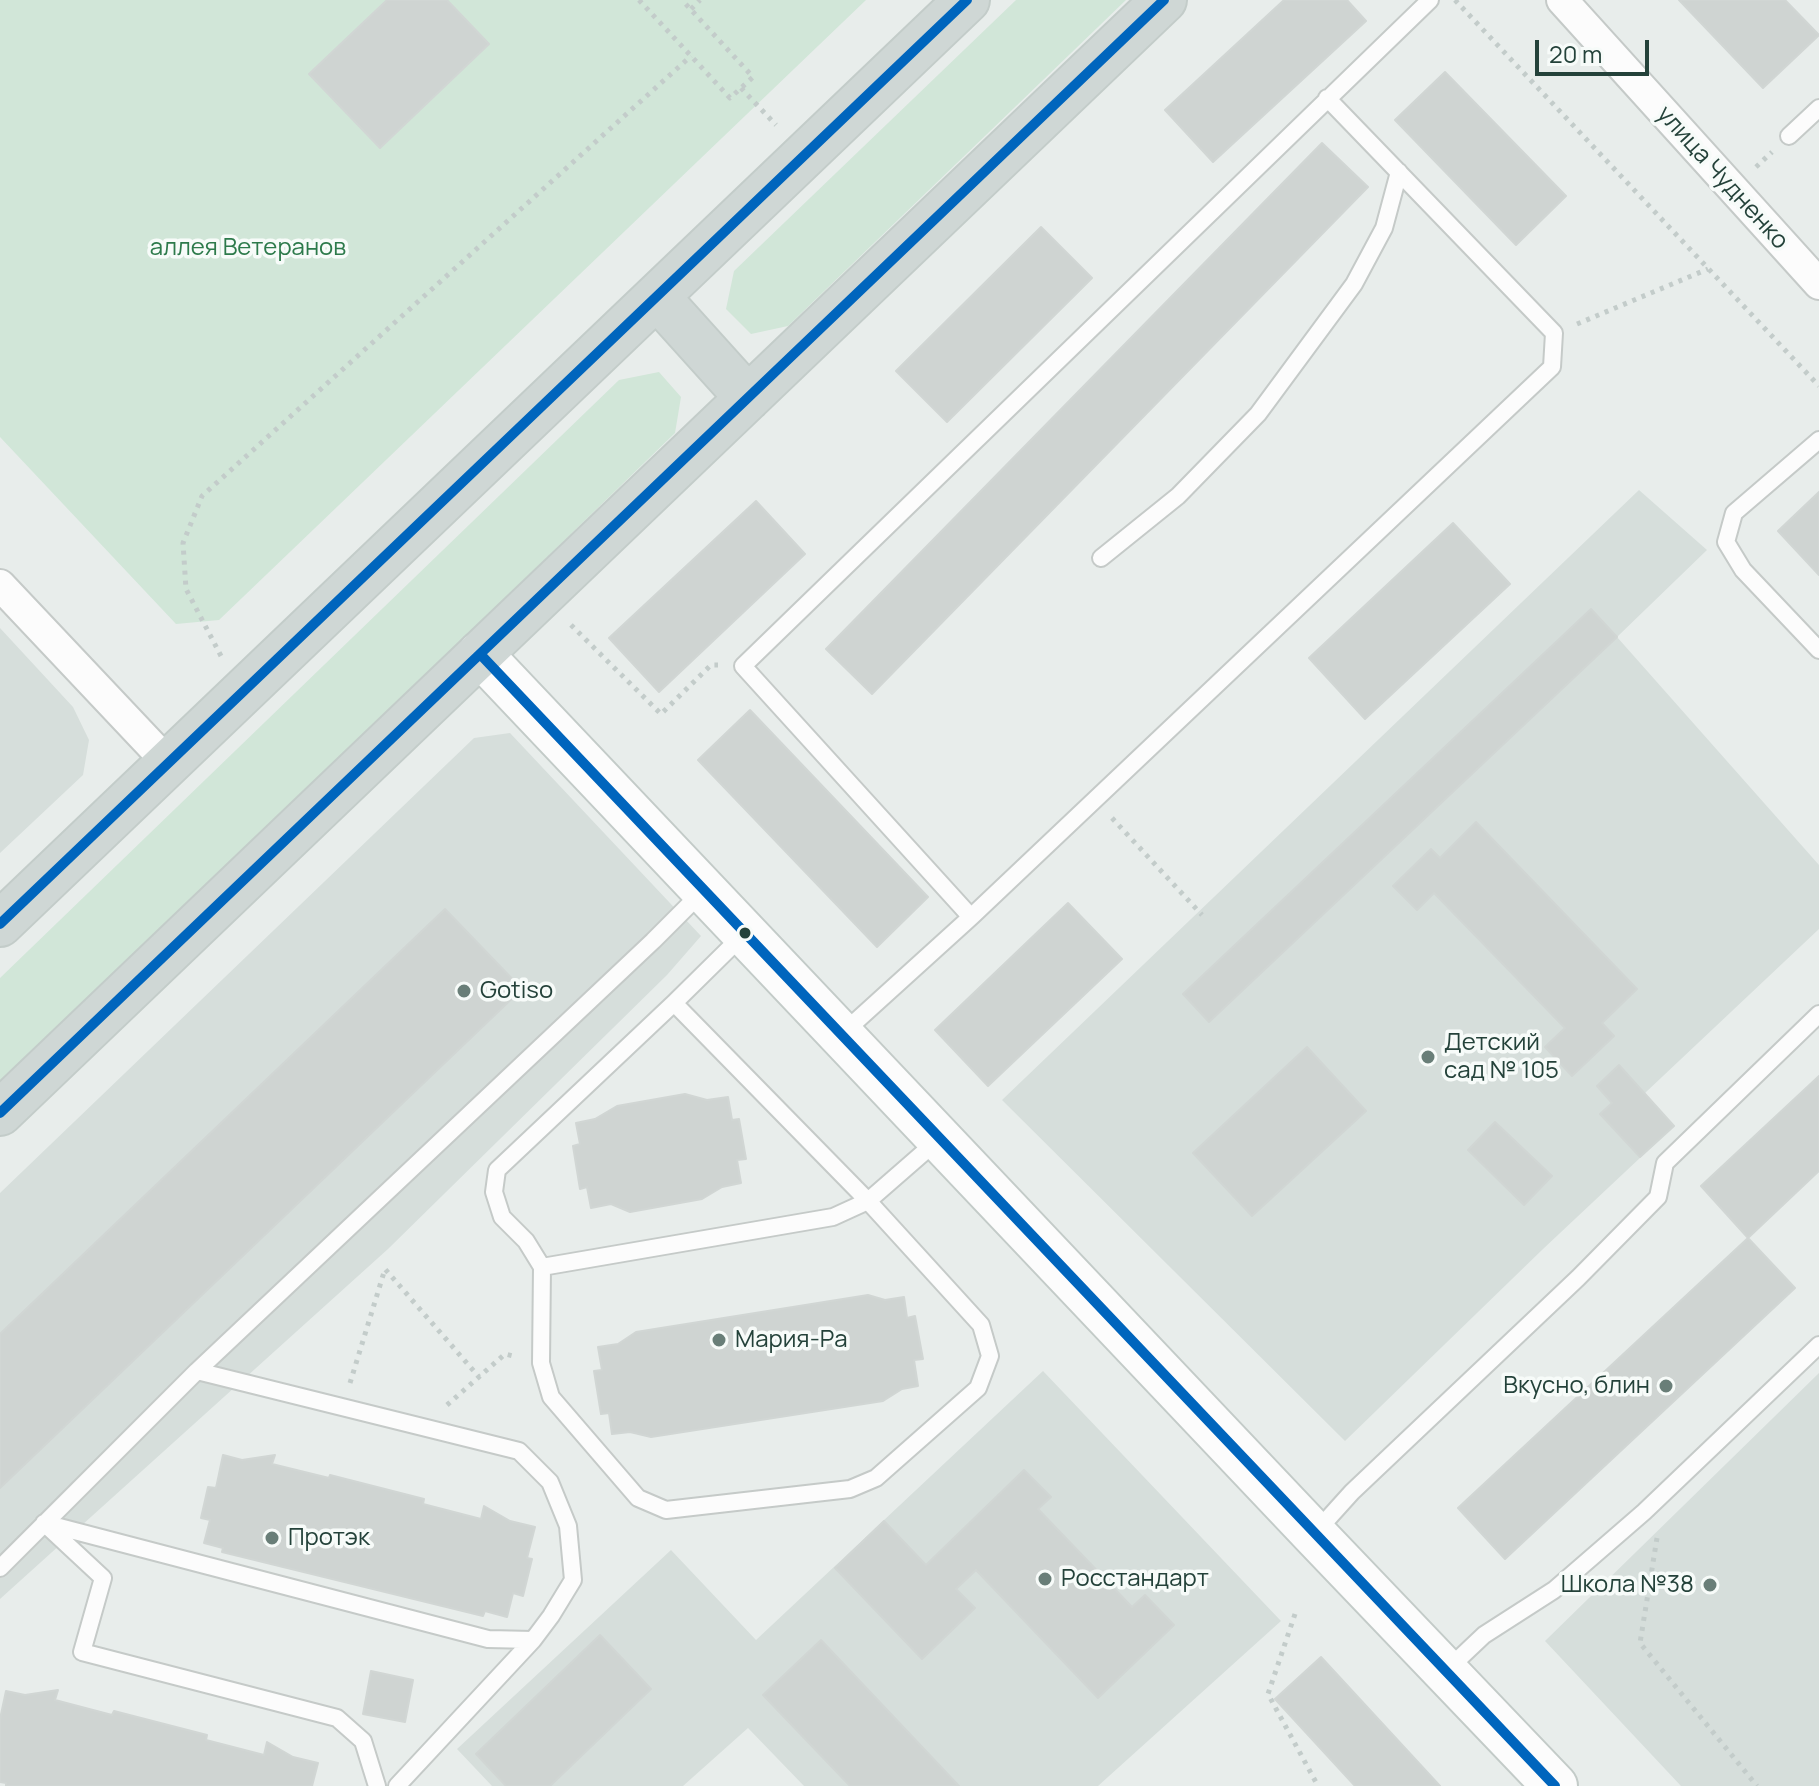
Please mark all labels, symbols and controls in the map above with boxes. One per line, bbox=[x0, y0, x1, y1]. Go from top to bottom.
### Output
scale bar bbox=[1539, 24, 1653, 74]
text: 20 m bbox=[1549, 37, 1602, 70]
street label: улица Чудненко bbox=[1650, 100, 1794, 256]
park label: аллея Ветеранов bbox=[150, 234, 346, 262]
unlabelled marker bbox=[737, 925, 753, 941]
place label: Gotiso bbox=[480, 977, 553, 1005]
marker: Gotiso bbox=[455, 982, 473, 1000]
place label: Детский сад № 105 bbox=[1444, 1029, 1559, 1085]
marker: Детский сад № 105 bbox=[1419, 1048, 1437, 1066]
place label: Мария-Ра bbox=[735, 1326, 848, 1354]
marker: Мария-Ра bbox=[710, 1331, 728, 1349]
place label: Вкусно, блин bbox=[1503, 1372, 1650, 1400]
marker: Вкусно, блин bbox=[1657, 1377, 1675, 1395]
place label: Протэк bbox=[288, 1524, 370, 1552]
marker: Протэк bbox=[263, 1529, 281, 1547]
place label: Росстандарт bbox=[1061, 1565, 1209, 1593]
marker: Росстандарт bbox=[1036, 1570, 1054, 1588]
place label: Школа №38 bbox=[1561, 1571, 1694, 1599]
marker: Школа №38 bbox=[1701, 1576, 1719, 1594]

